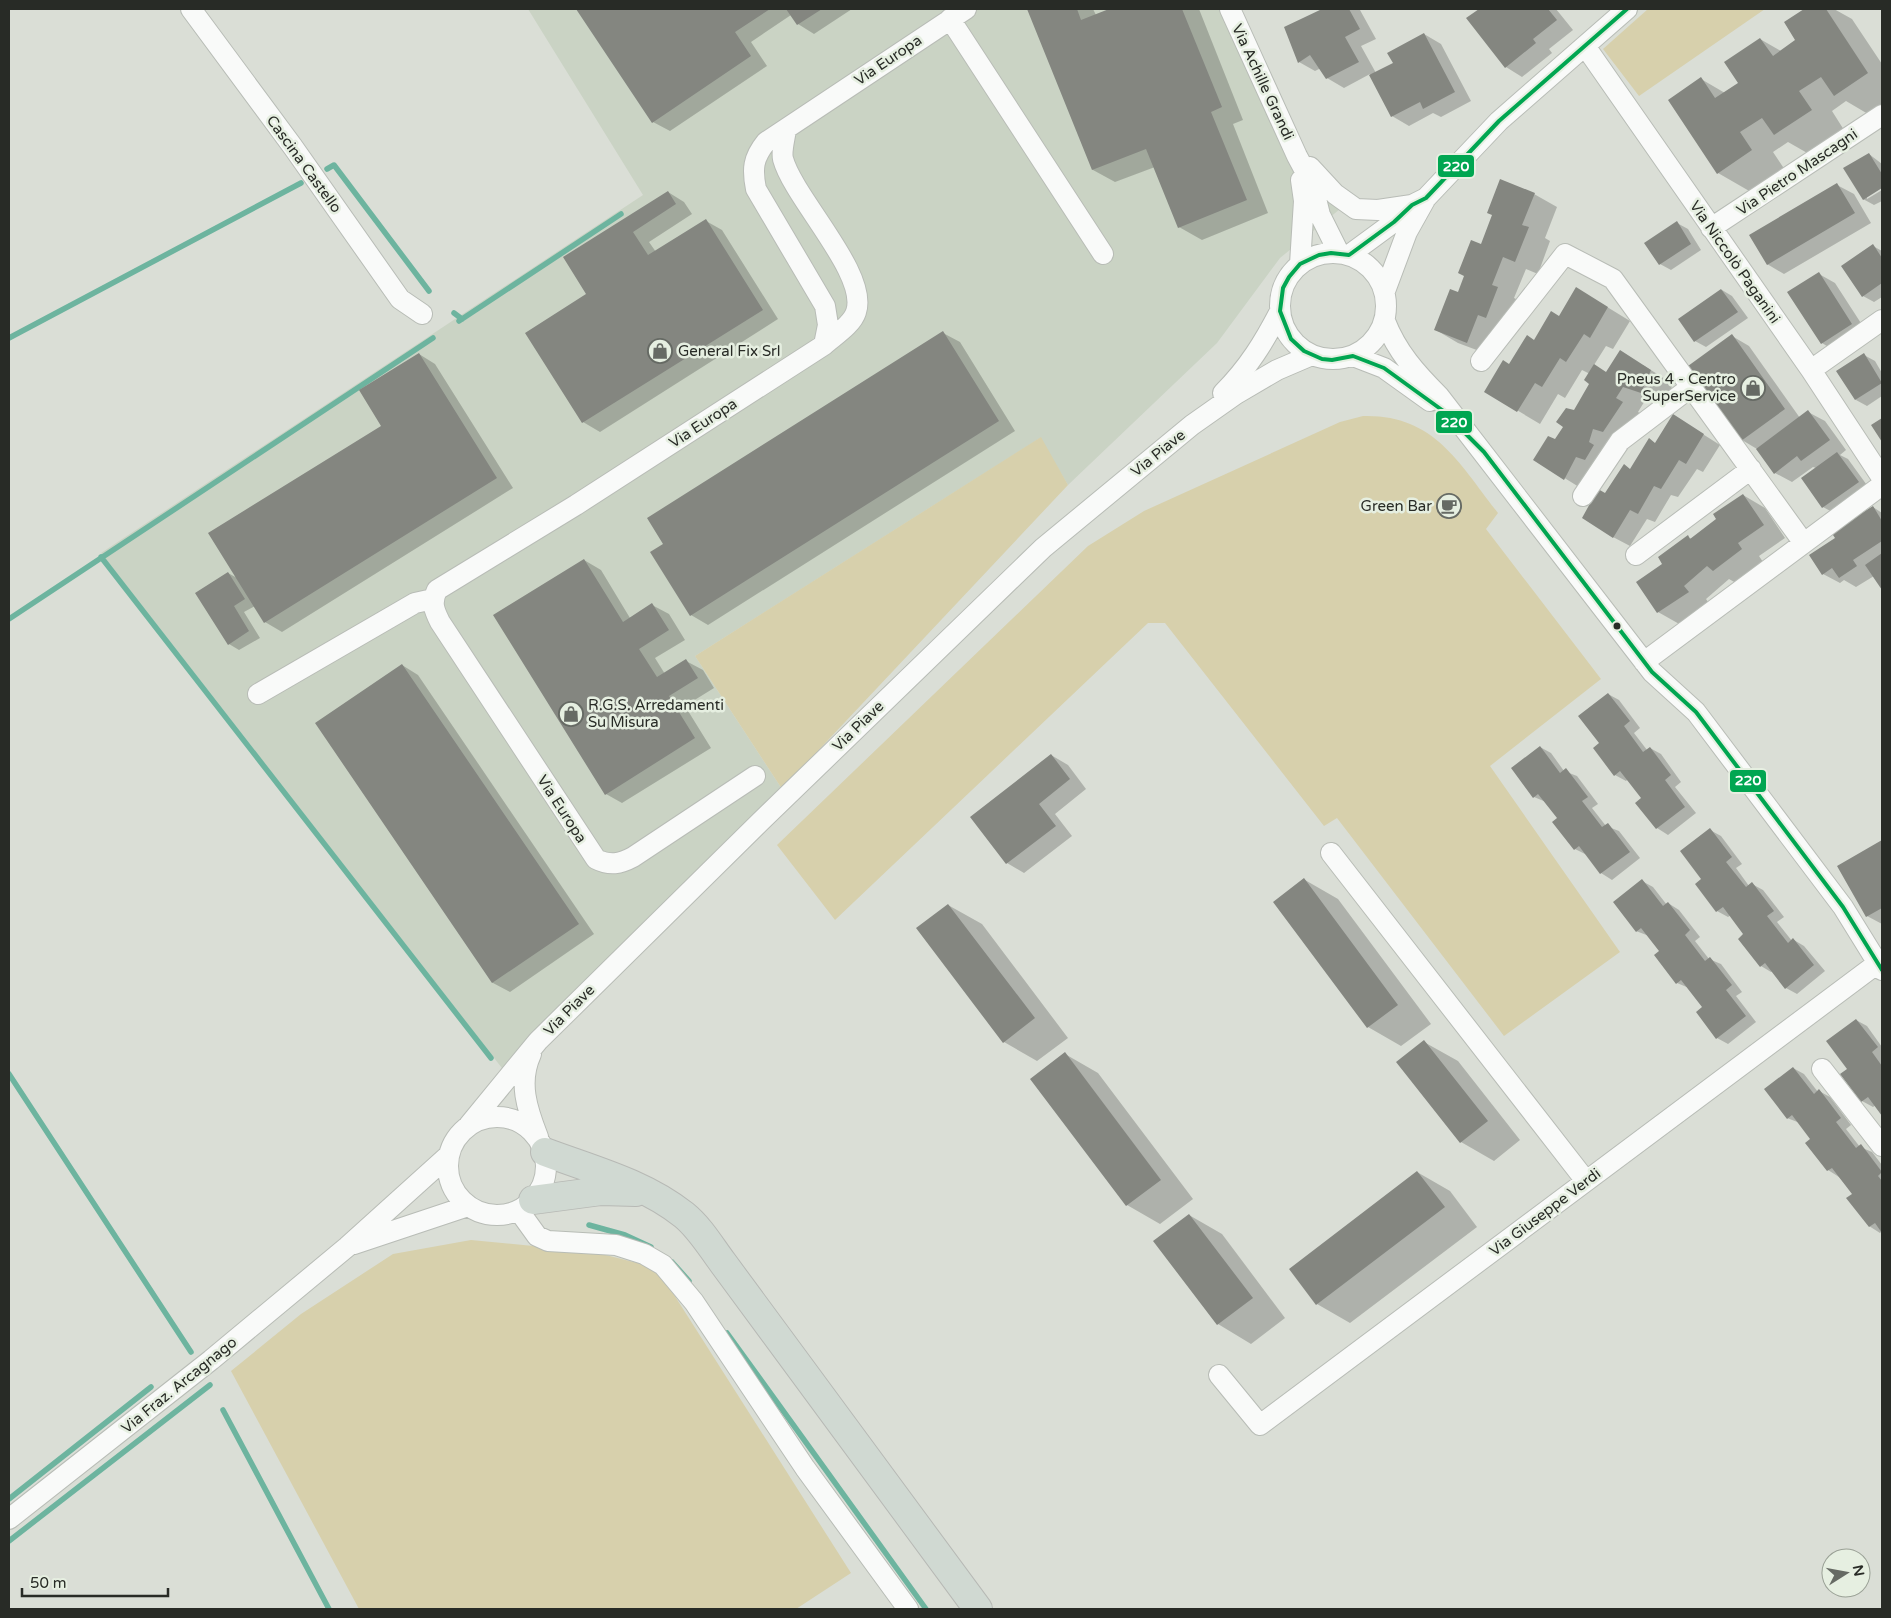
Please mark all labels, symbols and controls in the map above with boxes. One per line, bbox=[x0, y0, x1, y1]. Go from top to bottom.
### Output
street label: Via Achille Grandi bbox=[1228, 21, 1298, 143]
street label: Via Europa bbox=[851, 31, 925, 89]
street label: Cascina Castello bbox=[263, 112, 345, 216]
street label: Via Pietro Mascagni bbox=[1733, 125, 1861, 219]
line badge: 220 bbox=[1437, 154, 1475, 178]
text: 220 bbox=[1443, 158, 1469, 175]
street label: Via Niccolò Paganini bbox=[1686, 197, 1784, 327]
shop icon: General Fix Srl bbox=[647, 338, 673, 364]
place label: General Fix Srl bbox=[678, 342, 781, 360]
place label: Pneus 4 - Centro SuperService bbox=[1617, 370, 1736, 405]
shop icon: Pneus 4 - Centro SuperService bbox=[1740, 375, 1766, 401]
street label: Via Europa bbox=[666, 394, 740, 452]
line badge: 220 bbox=[1435, 410, 1473, 434]
text: 220 bbox=[1441, 414, 1467, 431]
street label: Via Piave bbox=[1127, 426, 1189, 480]
cafe icon: Green Bar bbox=[1436, 493, 1462, 519]
place label: Green Bar bbox=[1361, 497, 1432, 515]
unlabelled marker bbox=[1612, 621, 1622, 631]
place label: R.G.S. Arredamenti Su Misura bbox=[588, 696, 724, 731]
street label: Via Piave bbox=[828, 697, 888, 755]
shop icon: R.G.S. Arredamenti Su Misura bbox=[558, 701, 584, 727]
line badge: 220 bbox=[1729, 769, 1767, 793]
street label: Via Europa bbox=[533, 772, 591, 846]
text: 220 bbox=[1735, 772, 1761, 789]
street label: Via Piave bbox=[540, 981, 598, 1039]
street label: Via Giuseppe Verdi bbox=[1486, 1164, 1604, 1260]
street label: Via Fraz. Arcagnago bbox=[118, 1333, 240, 1437]
north arrow bbox=[1821, 1548, 1871, 1598]
text: N bbox=[1849, 1563, 1868, 1578]
scale bar bbox=[22, 1566, 169, 1598]
text: 50 m bbox=[30, 1574, 67, 1592]

